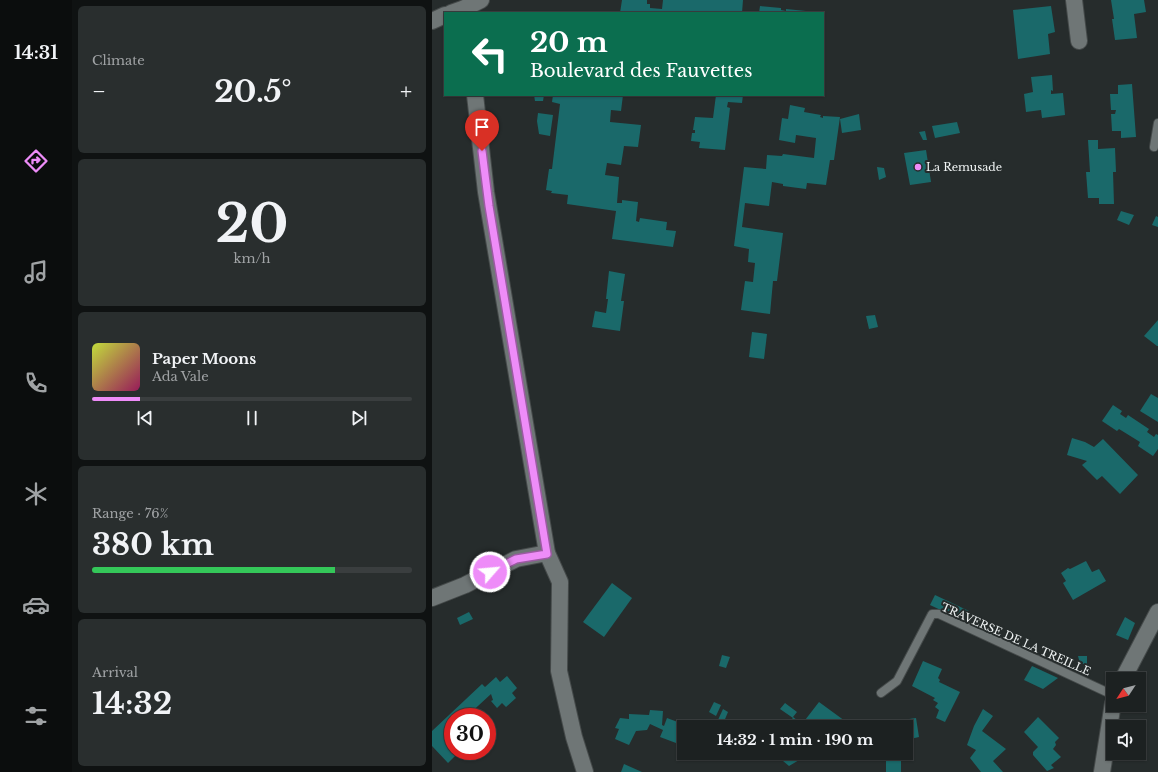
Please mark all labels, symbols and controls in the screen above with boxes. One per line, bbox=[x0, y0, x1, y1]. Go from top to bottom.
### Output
text: 20 m bbox=[530, 25, 608, 60]
icon: left bbox=[464, 28, 516, 80]
text: 14:31 bbox=[14, 42, 58, 64]
text: Climate bbox=[92, 52, 145, 69]
text: Boulevard des Fauvettes bbox=[530, 60, 752, 82]
text: 20.5° bbox=[214, 73, 292, 110]
text: − bbox=[92, 78, 106, 105]
text: + bbox=[400, 78, 412, 105]
pin bbox=[465, 110, 499, 151]
icon: arrive bbox=[471, 116, 493, 138]
icon: directions bbox=[22, 147, 50, 175]
place label: La Remusade bbox=[926, 160, 1002, 174]
marker: La Remusade bbox=[913, 162, 923, 172]
text: 20 bbox=[215, 192, 289, 256]
text: km/h bbox=[234, 250, 270, 267]
icon: music bbox=[22, 258, 50, 286]
text: Paper Moons bbox=[152, 349, 256, 368]
text: Ada Vale bbox=[152, 368, 209, 385]
icon: phone bbox=[22, 369, 50, 397]
icon: previous bbox=[134, 407, 156, 429]
icon: pause bbox=[241, 407, 263, 429]
icon: next bbox=[348, 407, 370, 429]
icon: climate bbox=[22, 480, 50, 508]
text: Range · 76% bbox=[92, 505, 168, 522]
text: 380 km bbox=[92, 526, 214, 563]
position arrow bbox=[469, 551, 511, 593]
icon: car bbox=[22, 591, 50, 619]
street label: TRAVERSE DE LA TREILLE bbox=[939, 600, 1093, 678]
text: Arrival bbox=[92, 664, 138, 681]
north arrow bbox=[1106, 672, 1146, 712]
map controls bbox=[1106, 672, 1146, 760]
text: 14:32 bbox=[92, 685, 172, 722]
icon: filters bbox=[22, 702, 50, 730]
speed limit sign: 30 bbox=[444, 708, 496, 760]
button: sound bbox=[1106, 720, 1146, 760]
text: 14:32 · 1 min · 190 m bbox=[717, 730, 873, 749]

